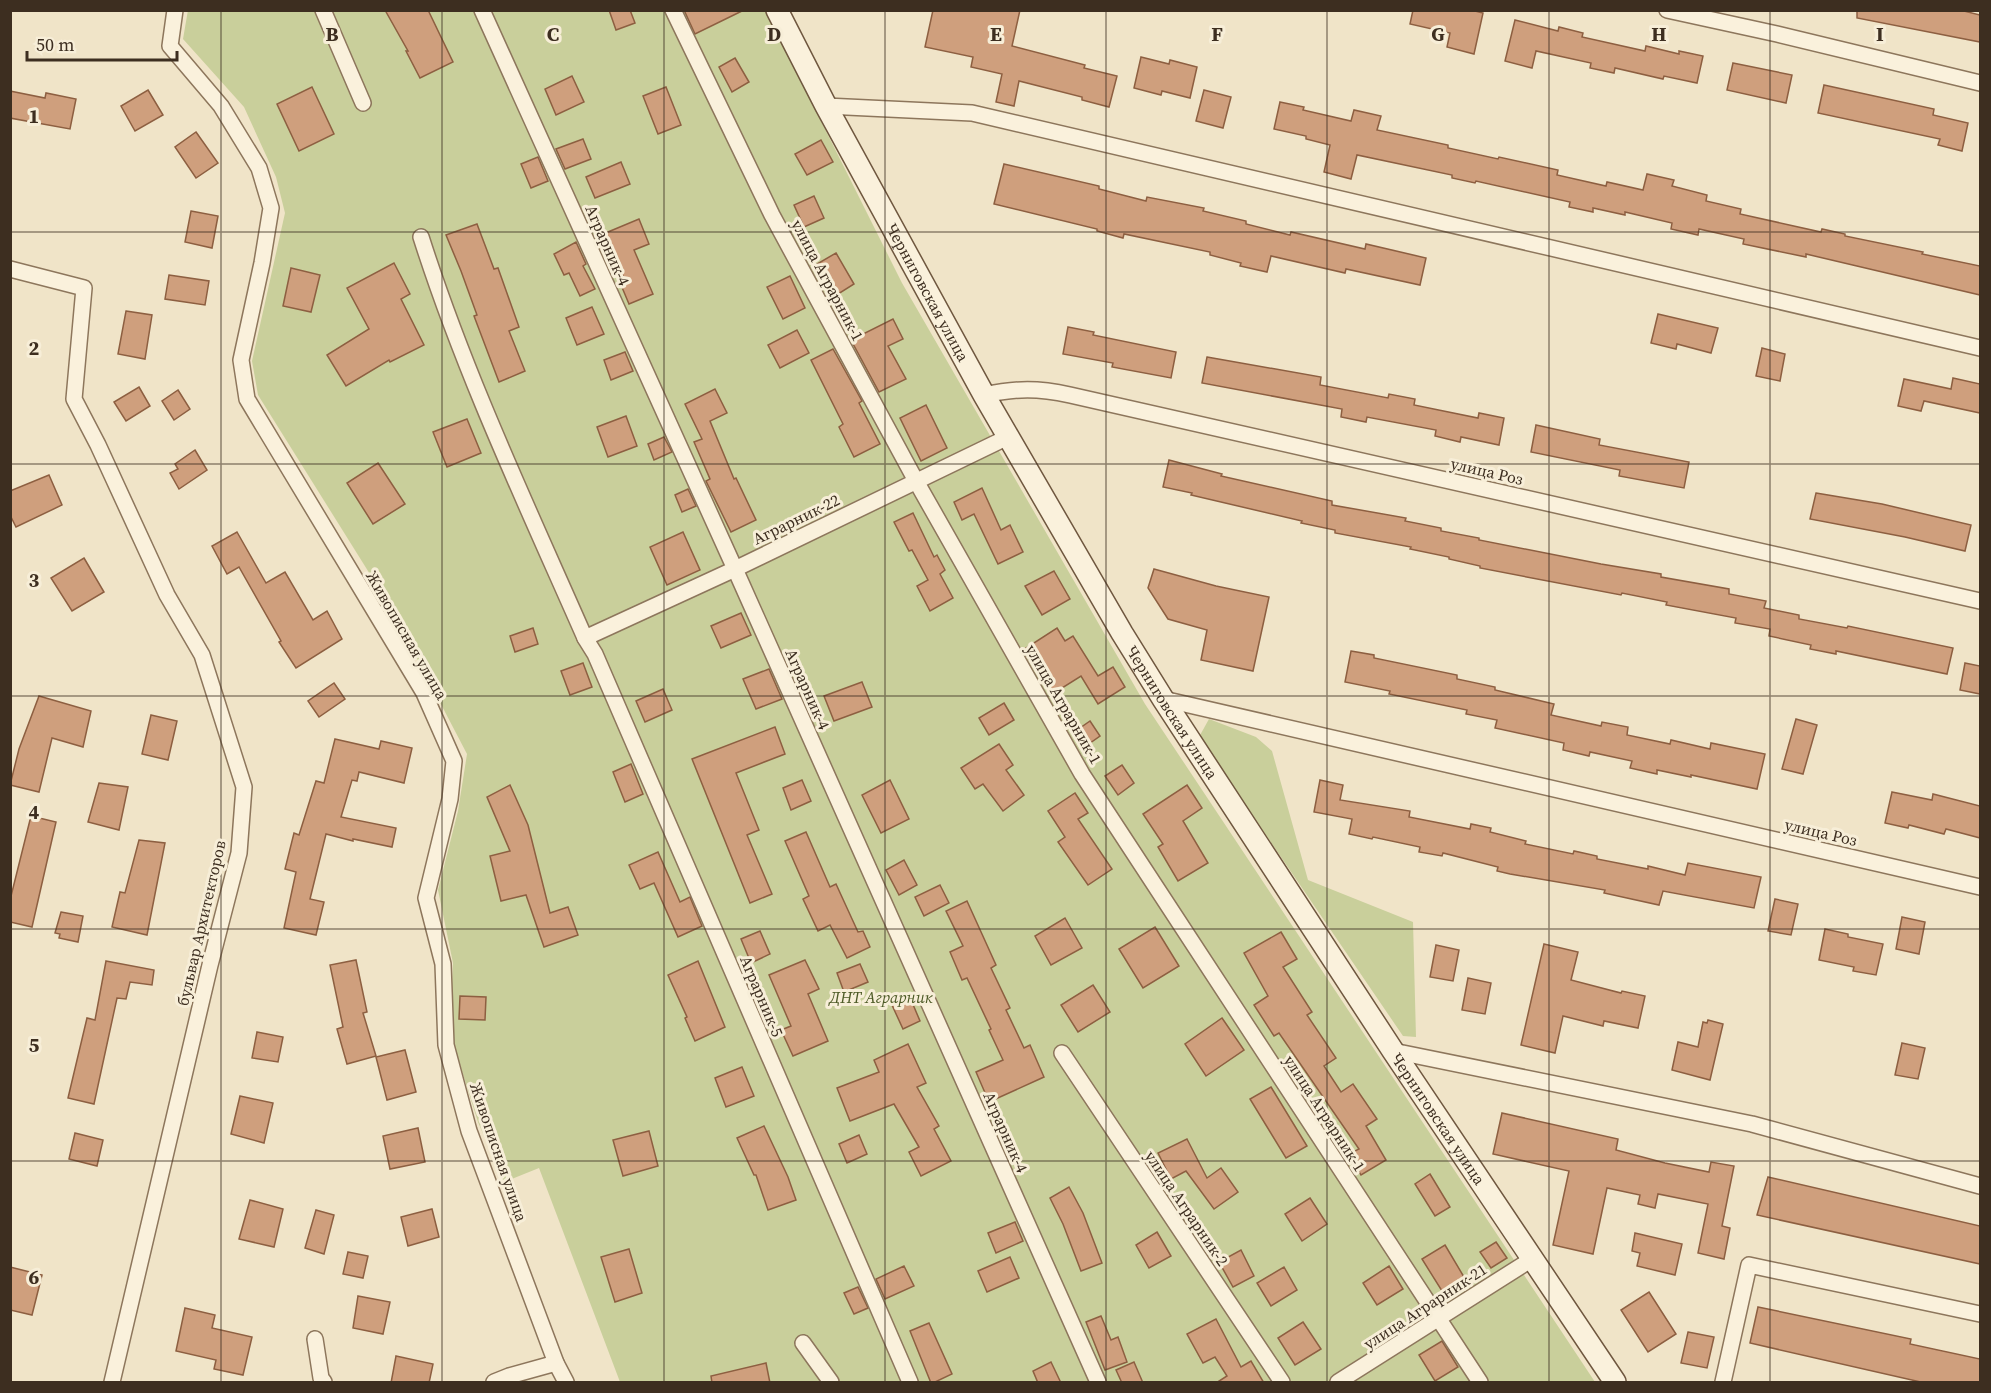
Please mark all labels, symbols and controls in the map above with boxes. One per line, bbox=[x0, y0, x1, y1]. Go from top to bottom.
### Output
text: B bbox=[325, 20, 339, 48]
text: C bbox=[547, 20, 559, 48]
text: D bbox=[767, 20, 781, 48]
text: E bbox=[990, 20, 1002, 48]
text: F bbox=[1211, 20, 1223, 48]
text: G bbox=[1431, 20, 1445, 48]
text: H bbox=[1651, 20, 1667, 48]
text: I bbox=[1876, 20, 1884, 48]
scale bar bbox=[27, 24, 177, 62]
text: 50 m bbox=[36, 32, 74, 57]
text: 1 bbox=[29, 102, 39, 130]
street label: Аграрник-4 bbox=[580, 201, 636, 289]
street label: улица Аграрник-1 bbox=[787, 215, 869, 345]
street label: Черниговская улица bbox=[881, 219, 975, 366]
text: 2 bbox=[29, 334, 40, 362]
street label: улица Роз bbox=[1449, 452, 1525, 490]
street label: Аграрник-22 bbox=[749, 488, 843, 550]
text: 3 bbox=[29, 566, 40, 594]
street label: Живописная улица bbox=[361, 566, 453, 704]
street label: улица Аграрник-1 bbox=[1021, 640, 1107, 768]
street label: Черниговская улица bbox=[1121, 641, 1224, 784]
street label: Аграрник-4 bbox=[780, 645, 836, 733]
text: 4 bbox=[29, 798, 40, 826]
street label: улица Роз bbox=[1783, 813, 1859, 851]
street label: бульвар Архитекторов bbox=[171, 838, 231, 1008]
street label: Аграрник-5 bbox=[735, 952, 789, 1040]
park label: ДНТ Аграрник bbox=[827, 986, 933, 1008]
text: 5 bbox=[29, 1031, 40, 1059]
street label: Черниговская улица bbox=[1386, 1048, 1491, 1190]
street label: улица Аграрник-1 bbox=[1279, 1050, 1371, 1176]
street label: Живописная улица bbox=[465, 1080, 533, 1225]
street label: Аграрник-4 bbox=[978, 1088, 1034, 1176]
street label: улица Аграрник-2 bbox=[1140, 1146, 1234, 1270]
street label: улица Аграрник-21 bbox=[1359, 1258, 1491, 1354]
text: 6 bbox=[29, 1263, 40, 1291]

